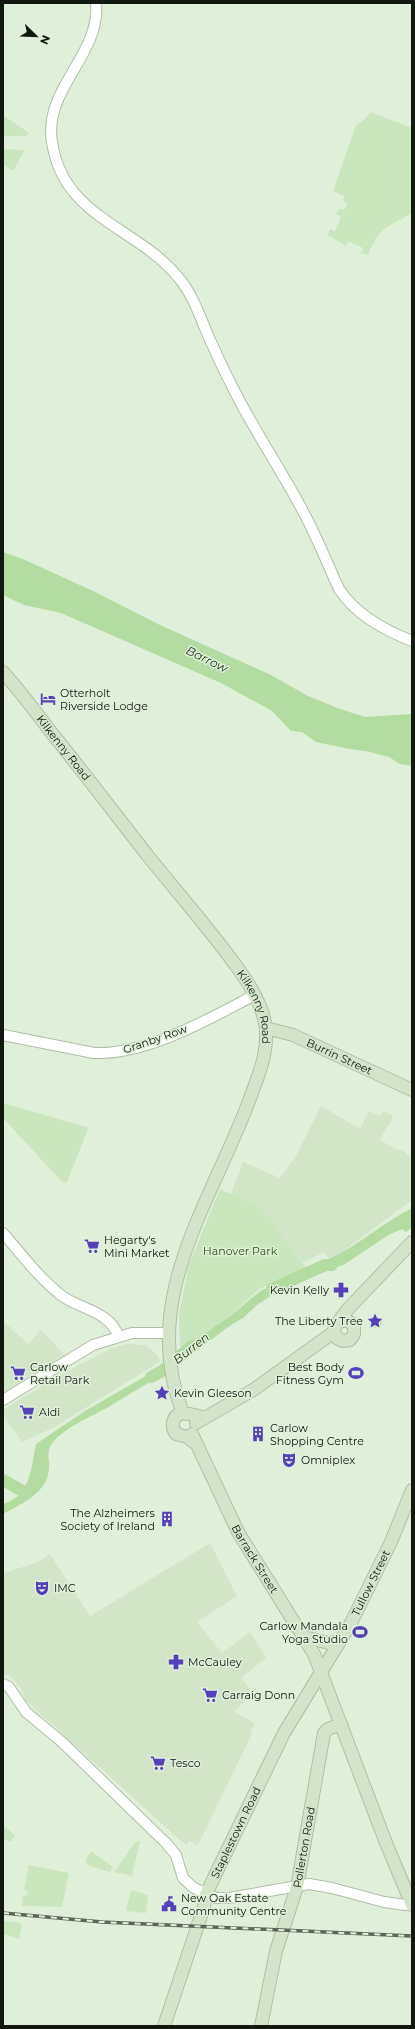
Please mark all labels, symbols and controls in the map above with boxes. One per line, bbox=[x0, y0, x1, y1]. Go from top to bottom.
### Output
north arrow bbox=[16, 16, 56, 56]
text: N bbox=[37, 33, 53, 47]
water label: Barrow bbox=[184, 643, 232, 676]
place label: Otterholt Riverside Lodge bbox=[60, 686, 148, 713]
hotel icon: Otterholt Riverside Lodge bbox=[39, 690, 57, 708]
street label: Kilkenny Road bbox=[34, 712, 94, 783]
street label: Kilkenny Road bbox=[234, 967, 273, 1044]
street label: Granby Row bbox=[121, 1021, 189, 1057]
street label: Burrin Street bbox=[304, 1035, 375, 1078]
place label: Hegarty's Mini Market bbox=[104, 1233, 170, 1260]
supermarket icon: Hegarty's Mini Market bbox=[83, 1237, 101, 1255]
park label: Hanover Park bbox=[203, 1244, 278, 1258]
pharmacy icon: Kevin Kelly bbox=[332, 1281, 350, 1299]
place label: Kevin Kelly bbox=[270, 1283, 329, 1297]
place icon: The Liberty Tree bbox=[366, 1312, 384, 1330]
place label: The Liberty Tree bbox=[275, 1314, 363, 1328]
water label: Burren bbox=[170, 1329, 212, 1367]
place label: Carlow Retail Park bbox=[30, 1360, 90, 1387]
place label: Best Body Fitness Gym bbox=[276, 1360, 344, 1387]
supermarket icon: Carlow Retail Park bbox=[9, 1364, 27, 1382]
sports icon: Best Body Fitness Gym bbox=[347, 1364, 365, 1382]
place icon: Kevin Gleeson bbox=[153, 1384, 171, 1402]
place label: Kevin Gleeson bbox=[174, 1386, 252, 1400]
supermarket icon: Aldi bbox=[18, 1403, 36, 1421]
place label: Aldi bbox=[39, 1405, 60, 1419]
place label: Carlow Shopping Centre bbox=[270, 1421, 364, 1448]
building icon: Carlow Shopping Centre bbox=[249, 1425, 267, 1443]
theatre icon: Omniplex bbox=[280, 1451, 298, 1469]
place label: Omniplex bbox=[301, 1453, 355, 1467]
place label: The Alzheimers Society of Ireland bbox=[61, 1506, 156, 1533]
building icon: The Alzheimers Society of Ireland bbox=[158, 1510, 176, 1528]
street label: Barrack Street bbox=[228, 1522, 282, 1596]
street label: Tullow Street bbox=[349, 1547, 393, 1618]
theatre icon: IMC bbox=[33, 1579, 51, 1597]
place label: IMC bbox=[54, 1581, 76, 1595]
place label: Carlow Mandala Yoga Studio bbox=[259, 1619, 348, 1646]
sports icon: Carlow Mandala Yoga Studio bbox=[351, 1623, 369, 1641]
pharmacy icon: McCauley bbox=[167, 1653, 185, 1671]
place label: McCauley bbox=[188, 1655, 242, 1669]
supermarket icon: Carraig Donn bbox=[201, 1686, 219, 1704]
place label: Carraig Donn bbox=[222, 1688, 295, 1702]
supermarket icon: Tesco bbox=[149, 1754, 167, 1772]
place label: Tesco bbox=[170, 1756, 201, 1770]
street label: Staplestown Road bbox=[208, 1785, 264, 1880]
street label: Pollerton Road bbox=[290, 1806, 318, 1889]
place label: New Oak Estate Community Centre bbox=[181, 1891, 287, 1918]
public building icon: New Oak Estate Community Centre bbox=[160, 1895, 178, 1913]

